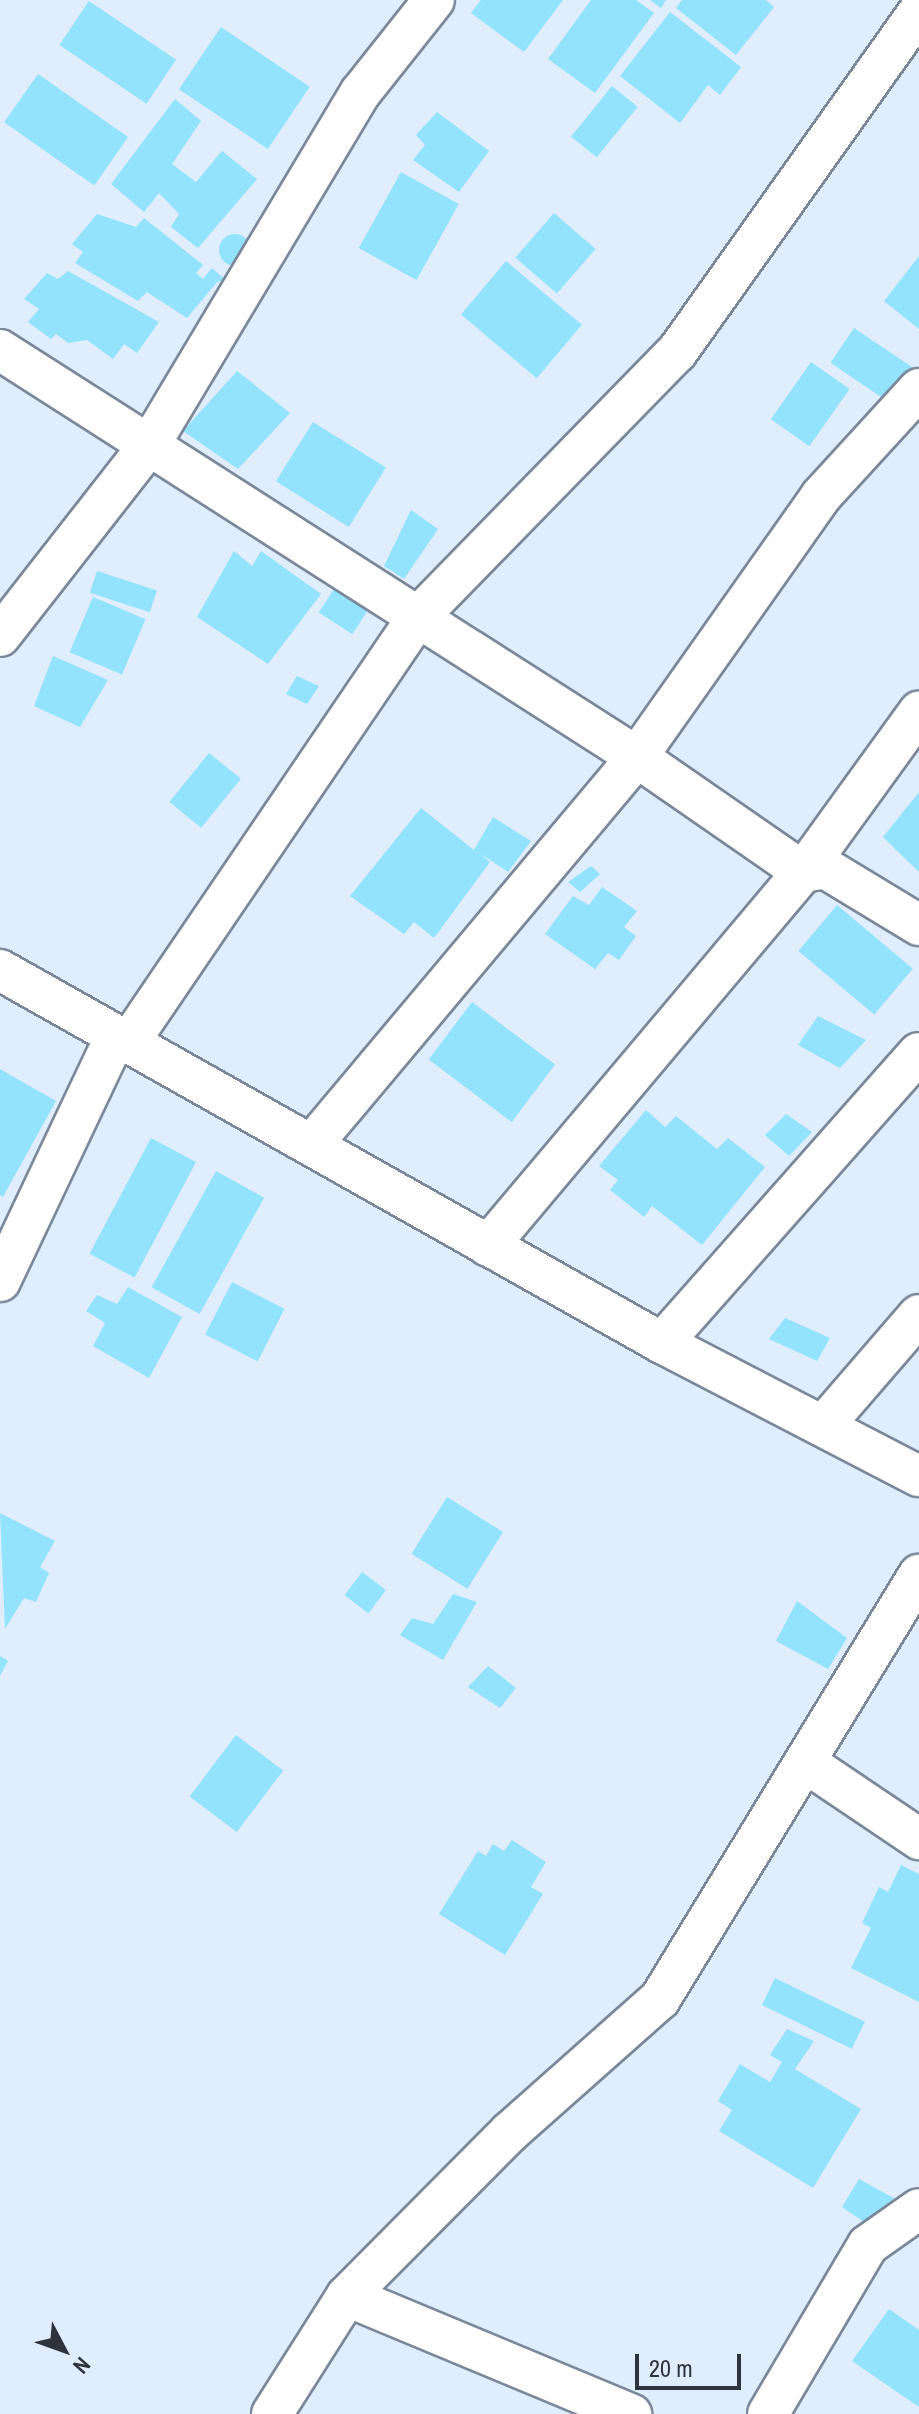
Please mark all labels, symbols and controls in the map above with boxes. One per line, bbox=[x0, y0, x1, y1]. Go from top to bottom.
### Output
north arrow bbox=[24, 2310, 104, 2390]
scale bar bbox=[639, 2338, 745, 2388]
text: N bbox=[67, 2351, 98, 2381]
text: 20 m bbox=[649, 2352, 693, 2384]

